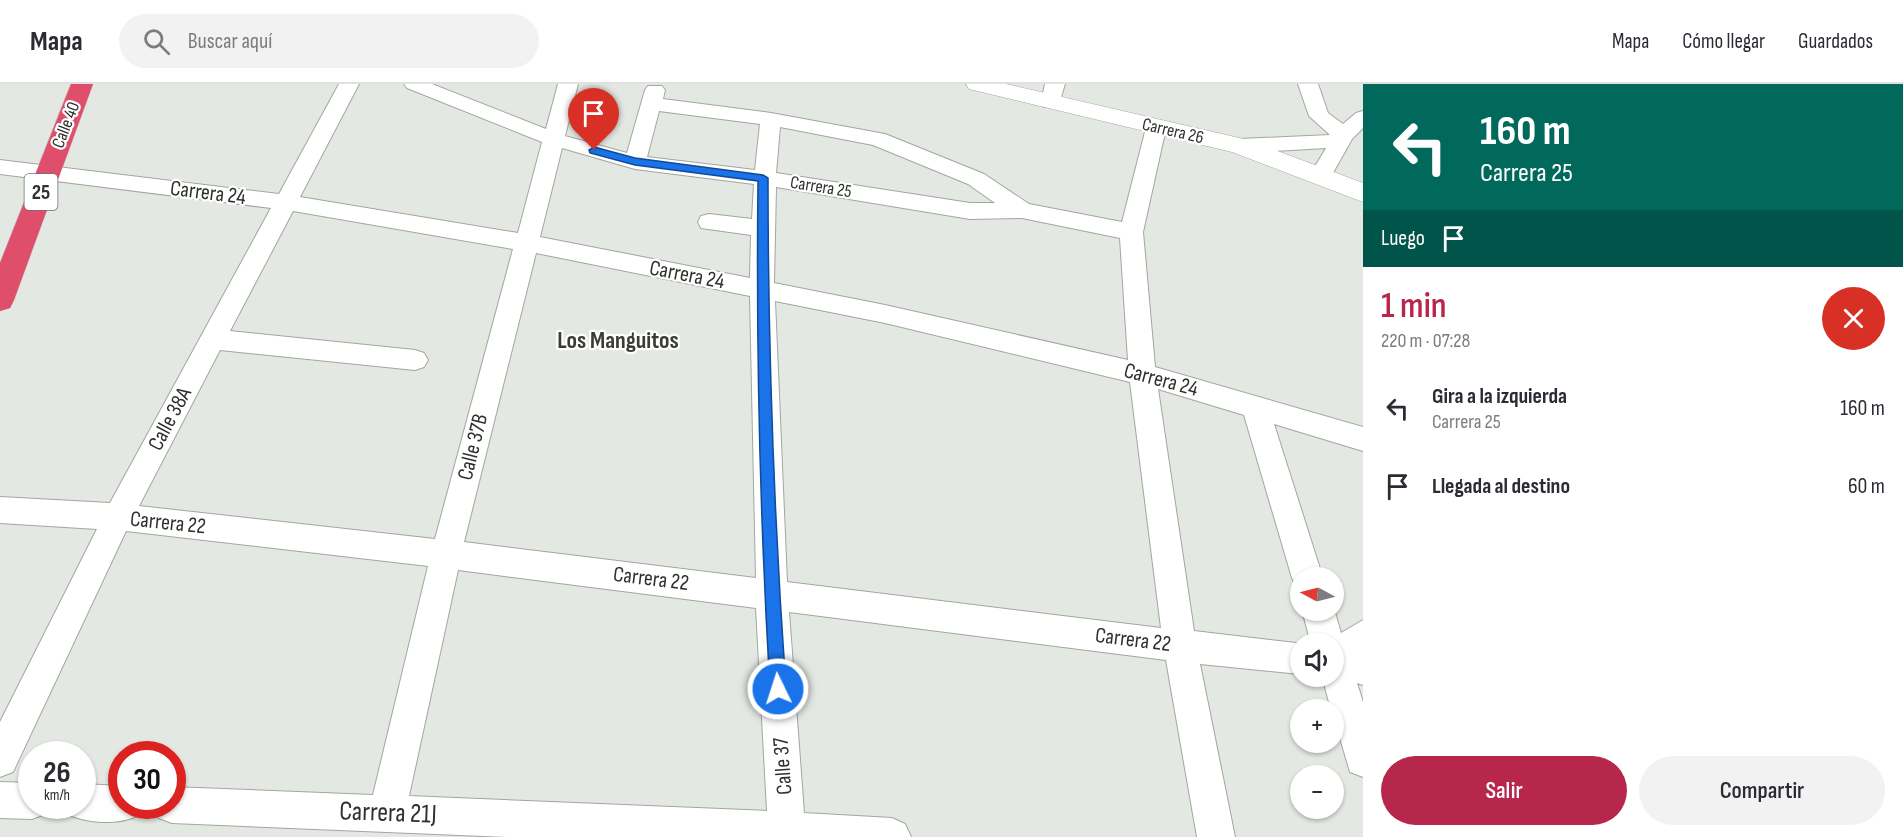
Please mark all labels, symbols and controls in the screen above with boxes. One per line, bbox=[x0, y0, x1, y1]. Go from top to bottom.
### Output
search box bbox=[119, 14, 539, 68]
text: Mapa bbox=[30, 25, 83, 58]
icon: search bbox=[140, 25, 173, 58]
text: Buscar aquí bbox=[188, 28, 272, 55]
text: Mapa bbox=[1612, 29, 1649, 54]
text: Cómo llegar bbox=[1682, 29, 1765, 54]
text: Guardados bbox=[1798, 29, 1873, 54]
pin bbox=[568, 88, 619, 150]
icon: arrive bbox=[577, 97, 610, 130]
street label: Calle 40 bbox=[48, 99, 84, 151]
text: 160 m bbox=[1480, 106, 1571, 157]
icon: left bbox=[1381, 108, 1459, 186]
street label: Carrera 26 bbox=[1140, 114, 1206, 148]
text: Carrera 25 bbox=[1480, 157, 1573, 189]
street label: Carrera 25 bbox=[789, 172, 853, 202]
road number: 25 bbox=[24, 174, 57, 210]
street label: Carrera 24 bbox=[169, 175, 247, 211]
icon: arrive bbox=[1437, 222, 1470, 255]
text: Luego bbox=[1381, 225, 1425, 252]
street label: Carrera 24 bbox=[647, 255, 727, 295]
text: 1 min bbox=[1381, 285, 1446, 328]
button: close bbox=[1822, 287, 1885, 350]
district label: Los Manguitos bbox=[557, 326, 679, 355]
text: 220 m · 07:28 bbox=[1381, 329, 1470, 353]
street label: Carrera 24 bbox=[1121, 357, 1201, 403]
street label: Calle 38A bbox=[142, 382, 198, 455]
text: Gira a la izquierda bbox=[1432, 383, 1567, 410]
icon: left bbox=[1381, 392, 1414, 425]
text: 160 m bbox=[1840, 395, 1885, 422]
text: Carrera 25 bbox=[1432, 410, 1501, 434]
street label: Calle 37B bbox=[452, 411, 494, 483]
icon: arrive bbox=[1381, 470, 1414, 503]
text: Llegada al destino bbox=[1432, 473, 1570, 500]
text: 60 m bbox=[1848, 473, 1885, 500]
street label: Carrera 22 bbox=[129, 506, 207, 540]
street label: Carrera 22 bbox=[612, 561, 690, 597]
north arrow bbox=[1290, 567, 1344, 621]
map controls bbox=[1290, 567, 1344, 819]
street label: Carrera 22 bbox=[1094, 622, 1172, 658]
button: sound bbox=[1290, 633, 1344, 687]
position arrow bbox=[746, 657, 810, 721]
button: + bbox=[1290, 699, 1344, 753]
street label: Calle 37 bbox=[768, 736, 798, 796]
speed limit sign: 30 bbox=[108, 741, 186, 819]
text: 26 bbox=[43, 755, 71, 791]
button: Salir bbox=[1381, 756, 1627, 825]
button: Compartir bbox=[1639, 756, 1885, 825]
button: − bbox=[1290, 765, 1344, 819]
text: km/h bbox=[44, 786, 70, 805]
street label: Carrera 21J bbox=[339, 795, 437, 831]

